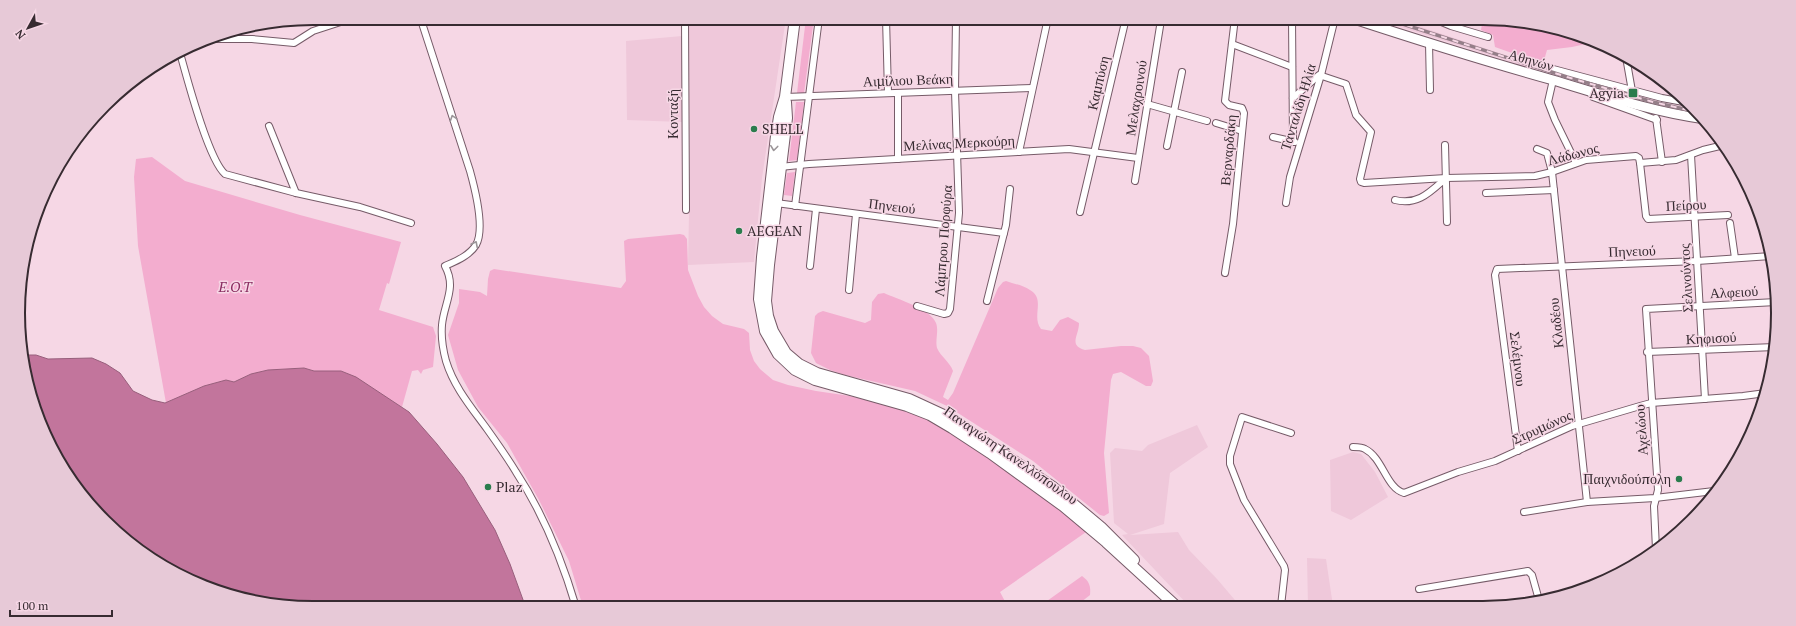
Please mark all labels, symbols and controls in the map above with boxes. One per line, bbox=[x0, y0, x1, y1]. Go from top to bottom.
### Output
north arrow bbox=[8, 8, 48, 48]
text: N bbox=[12, 26, 28, 42]
street label: Αθηνών bbox=[1506, 44, 1556, 75]
street label: Καμπύση bbox=[1082, 54, 1113, 112]
street label: Μελαχροινού bbox=[1120, 59, 1151, 137]
street label: Τανταλίδη Ηλία bbox=[1275, 60, 1320, 153]
street label: Αιμίλιου Βεάκη bbox=[863, 68, 953, 91]
place label: Agyia bbox=[1589, 83, 1624, 102]
marker: Agyia bbox=[1627, 87, 1639, 99]
street label: Κονταξή bbox=[663, 89, 682, 139]
street label: Βερναρδάκη bbox=[1215, 114, 1240, 186]
one-way arrow bbox=[449, 115, 458, 122]
place label: SHELL bbox=[762, 119, 804, 138]
marker: SHELL bbox=[749, 124, 759, 134]
street label: Μελίνας Μερκούρη bbox=[903, 130, 1015, 155]
street label: Λάδωνος bbox=[1545, 137, 1601, 169]
one-way arrow bbox=[770, 145, 779, 152]
street label: Λάμπρου Πορφύρα bbox=[929, 184, 956, 297]
street label: Πηνειού bbox=[867, 193, 917, 218]
street label: Πείρου bbox=[1665, 194, 1707, 215]
place label: AEGEAN bbox=[747, 221, 802, 240]
marker: AEGEAN bbox=[734, 226, 744, 236]
street label: Πηνειού bbox=[1608, 240, 1656, 261]
one-way arrow bbox=[470, 241, 478, 248]
street label: Σελινούντος bbox=[1674, 243, 1697, 313]
park label: E.O.T bbox=[218, 277, 253, 296]
street label: Αλφειού bbox=[1709, 281, 1759, 302]
street label: Κλαδέου bbox=[1543, 297, 1568, 349]
street label: Κηφισού bbox=[1685, 327, 1737, 348]
street label: Σελέμνου bbox=[1506, 330, 1531, 387]
street label: Παναγιώτη Κανελλόπουλου bbox=[940, 401, 1082, 508]
street label: Αχελώου bbox=[1629, 404, 1652, 456]
street label: Στρυμώνος bbox=[1509, 405, 1575, 448]
place label: Παιχνιδούπολη bbox=[1583, 469, 1671, 488]
marker: Παιχνιδούπολη bbox=[1674, 474, 1684, 484]
place label: Plaz bbox=[496, 477, 523, 496]
marker: Plaz bbox=[483, 482, 493, 492]
scale bar bbox=[10, 592, 112, 618]
text: 100 m bbox=[16, 598, 49, 613]

